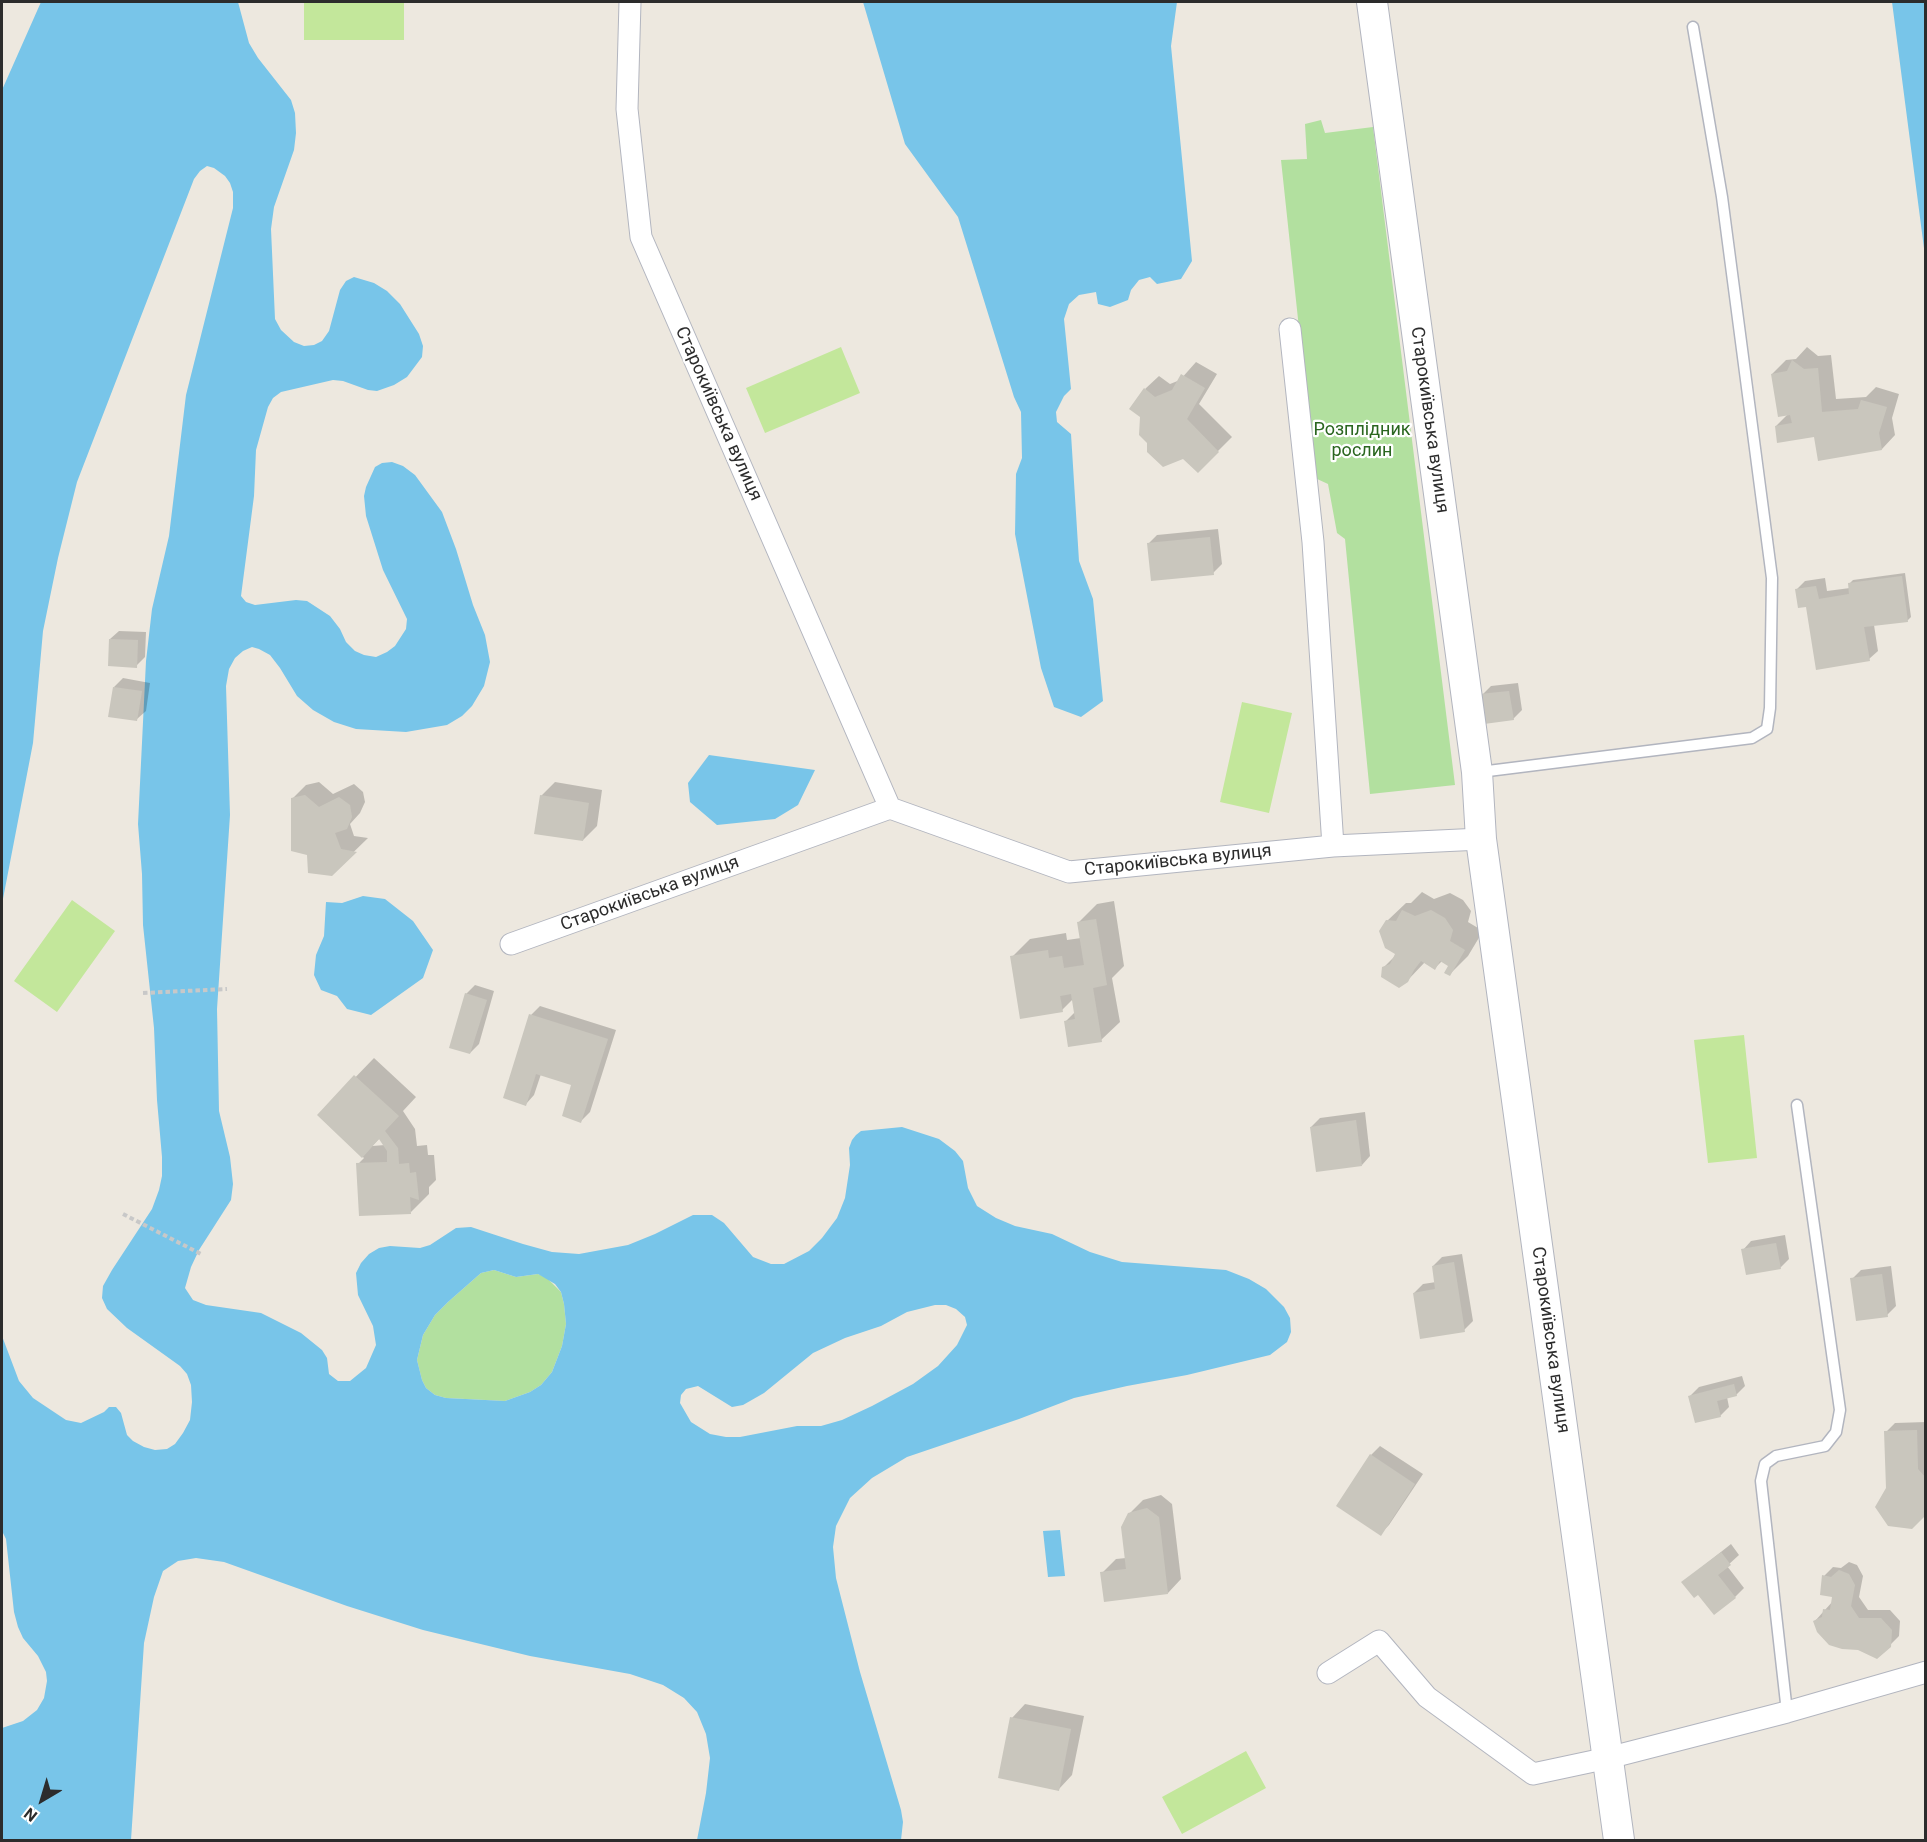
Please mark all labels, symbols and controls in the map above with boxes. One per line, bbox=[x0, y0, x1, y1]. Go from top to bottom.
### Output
street label: Старокиївська вулиця bbox=[670, 324, 766, 504]
street label: Старокиївська вулиця bbox=[1405, 325, 1453, 515]
park label: Розплідник рослин bbox=[1313, 419, 1411, 462]
street label: Старокиївська вулиця bbox=[1083, 840, 1273, 882]
street label: Старокиївська вулиця bbox=[558, 852, 742, 936]
street label: Старокиївська вулиця bbox=[1526, 1245, 1574, 1435]
north arrow bbox=[12, 1770, 72, 1830]
text: N bbox=[20, 1804, 41, 1826]

